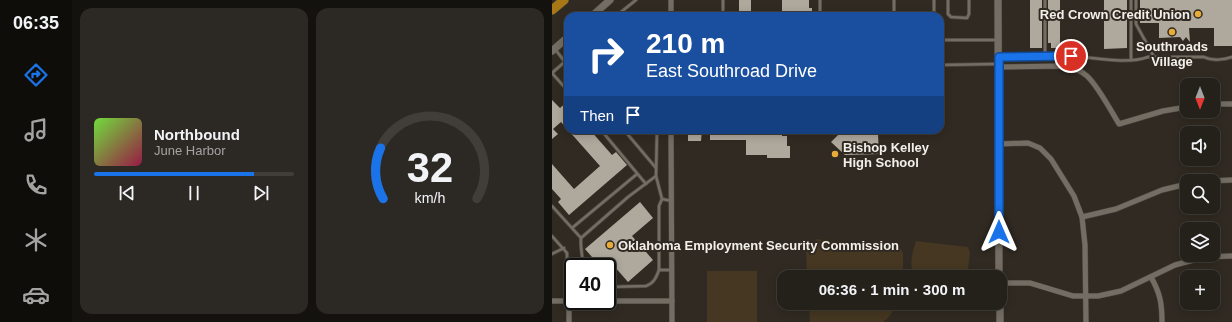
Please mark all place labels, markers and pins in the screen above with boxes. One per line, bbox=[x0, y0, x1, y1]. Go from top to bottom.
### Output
place label: Red Crown Credit Union bbox=[1040, 7, 1190, 22]
marker: Red Crown Credit Union bbox=[1193, 9, 1203, 19]
marker: Southroads Village bbox=[1167, 27, 1177, 37]
pin bbox=[1054, 39, 1088, 73]
place label: Southroads Village bbox=[1136, 39, 1208, 69]
place label: Bishop Kelley High School bbox=[843, 140, 930, 170]
marker: Bishop Kelley High School bbox=[830, 149, 840, 159]
place label: Oklahoma Employment Security Commission bbox=[618, 238, 899, 253]
marker: Oklahoma Employment Security Commission bbox=[605, 240, 615, 250]

